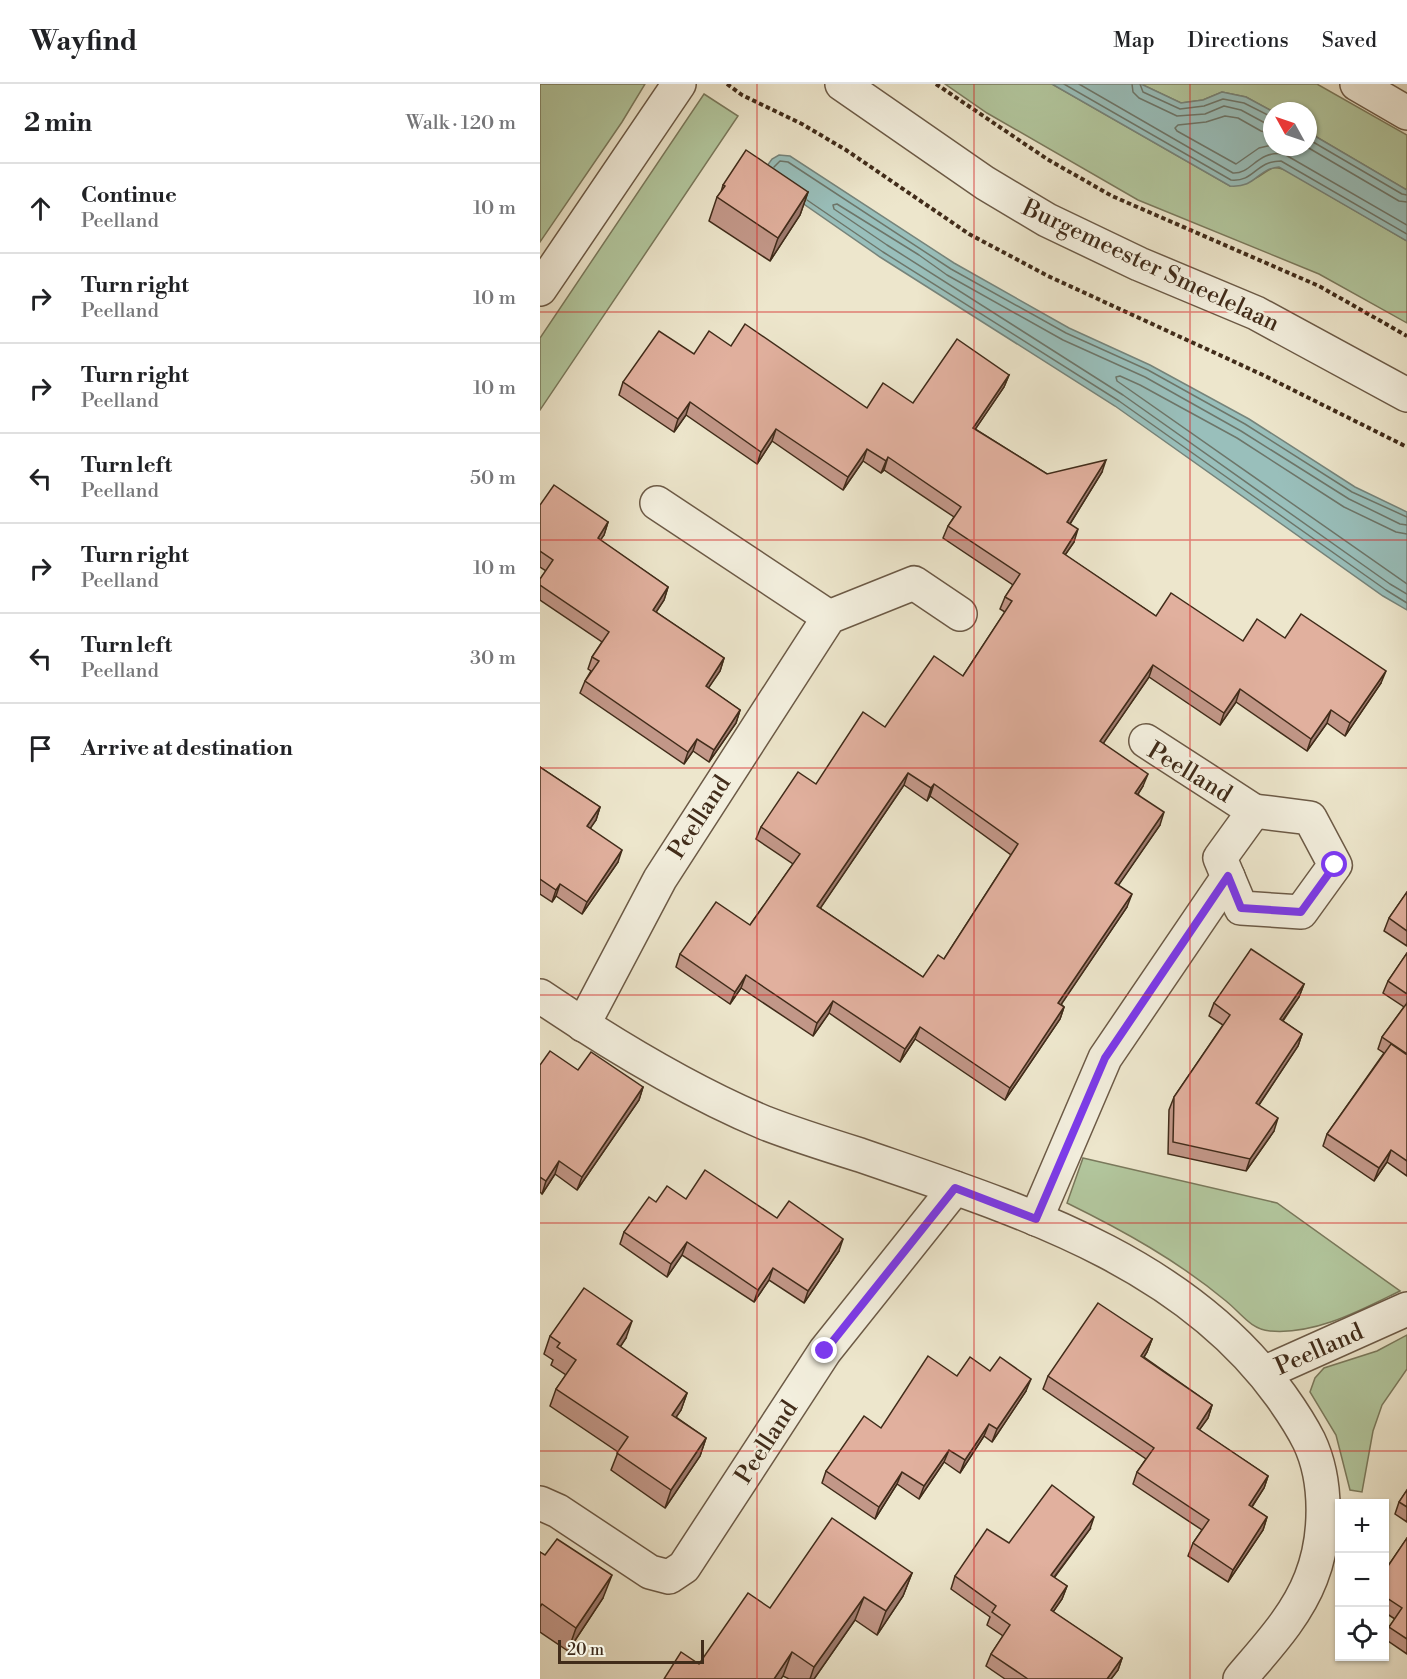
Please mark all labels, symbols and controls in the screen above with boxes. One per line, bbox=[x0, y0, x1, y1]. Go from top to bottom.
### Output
text: Wayfind bbox=[30, 24, 138, 59]
text: Map bbox=[1113, 28, 1155, 54]
text: Directions bbox=[1188, 28, 1289, 54]
text: Saved bbox=[1322, 28, 1377, 54]
north arrow bbox=[1263, 102, 1317, 156]
text: 2 min bbox=[24, 107, 92, 139]
text: Walk · 120 m bbox=[406, 111, 516, 136]
text: Continue bbox=[81, 182, 177, 209]
icon: ahead bbox=[24, 192, 57, 225]
street label: Burgemeester Smeelelaan bbox=[1016, 193, 1284, 339]
text: 10 m bbox=[473, 196, 516, 221]
text: Peelland bbox=[81, 209, 159, 234]
text: Turn right bbox=[81, 272, 189, 299]
icon: right bbox=[24, 282, 57, 315]
text: 10 m bbox=[473, 286, 516, 311]
text: Peelland bbox=[81, 299, 159, 324]
text: Turn right bbox=[81, 362, 189, 389]
icon: right bbox=[24, 372, 57, 405]
text: 10 m bbox=[473, 376, 516, 401]
text: Peelland bbox=[81, 389, 159, 414]
text: Turn left bbox=[81, 452, 172, 479]
icon: left bbox=[24, 462, 57, 495]
text: 50 m bbox=[470, 466, 516, 491]
text: Peelland bbox=[81, 479, 159, 504]
text: Turn right bbox=[81, 542, 189, 569]
icon: right bbox=[24, 552, 57, 585]
text: 10 m bbox=[473, 556, 516, 581]
text: Peelland bbox=[81, 569, 159, 594]
text: Turn left bbox=[81, 632, 172, 659]
icon: left bbox=[24, 642, 57, 675]
text: 30 m bbox=[470, 646, 516, 671]
text: Peelland bbox=[81, 659, 159, 684]
icon: arrive bbox=[24, 732, 57, 765]
text: Arrive at destination bbox=[81, 735, 293, 762]
street label: Peelland bbox=[1142, 736, 1238, 810]
street label: Peelland bbox=[662, 770, 738, 865]
route start bbox=[1321, 851, 1347, 877]
street label: Peelland bbox=[1271, 1317, 1369, 1383]
route end bbox=[811, 1337, 837, 1363]
street label: Peelland bbox=[729, 1395, 805, 1490]
map controls bbox=[1335, 1499, 1389, 1661]
button: + bbox=[1335, 1499, 1389, 1553]
button: − bbox=[1335, 1553, 1389, 1607]
button: locate bbox=[1335, 1607, 1389, 1661]
scale bar bbox=[558, 1637, 704, 1664]
text: 20 m bbox=[567, 1640, 604, 1660]

